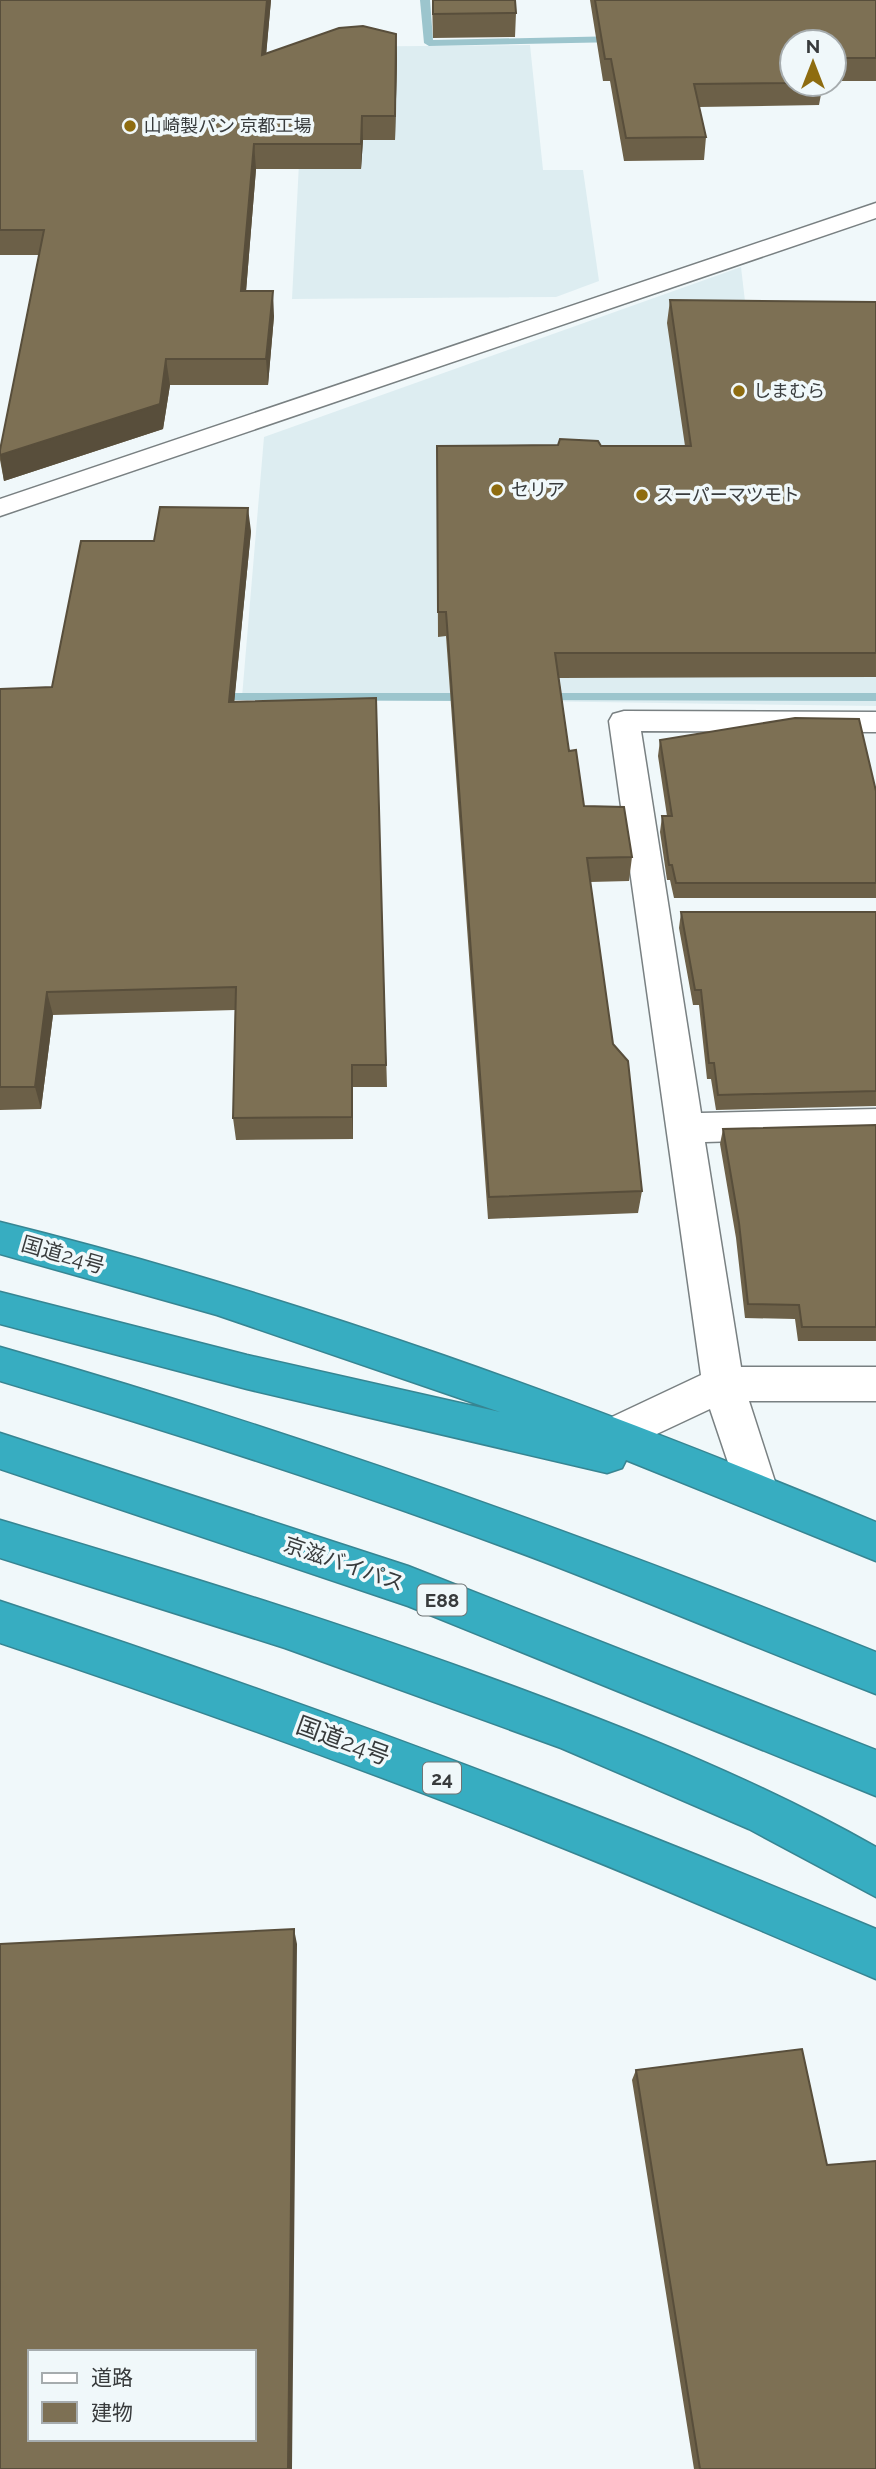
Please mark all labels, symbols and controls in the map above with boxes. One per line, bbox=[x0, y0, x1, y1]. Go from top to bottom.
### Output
north arrow bbox=[778, 28, 848, 98]
text: N bbox=[806, 35, 820, 57]
place label: 山崎製パン 京都工場 bbox=[144, 115, 312, 136]
marker: 山崎製パン 京都工場 bbox=[122, 118, 138, 134]
place label: しまむら bbox=[753, 380, 825, 401]
marker: しまむら bbox=[731, 383, 747, 399]
place label: セリア bbox=[511, 479, 565, 500]
marker: セリア bbox=[489, 482, 505, 498]
place label: スーパーマツモト bbox=[656, 484, 800, 505]
marker: スーパーマツモト bbox=[634, 487, 650, 503]
street label: 国道24号 bbox=[19, 1231, 108, 1278]
street label: 京滋バイパス bbox=[281, 1531, 408, 1596]
road number: E88 bbox=[418, 1584, 466, 1616]
street label: 国道24号 bbox=[292, 1710, 394, 1771]
road number: 24 bbox=[423, 1762, 461, 1794]
legend bbox=[28, 2350, 256, 2441]
text: 道路 bbox=[91, 2365, 133, 2390]
text: 建物 bbox=[91, 2400, 133, 2425]

